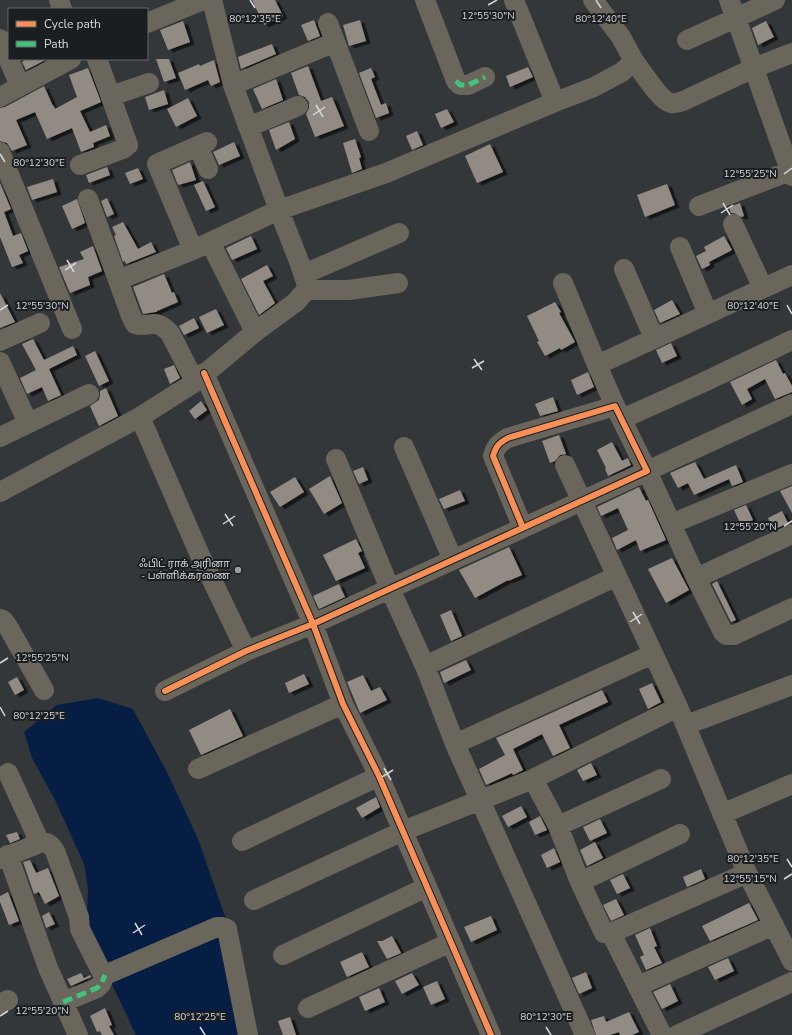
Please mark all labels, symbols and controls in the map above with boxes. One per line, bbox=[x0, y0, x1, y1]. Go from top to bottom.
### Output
legend bbox=[8, 8, 148, 60]
text: 12°55'30"N bbox=[461, 9, 515, 23]
text: 80°12'35"E bbox=[229, 12, 281, 26]
text: 80°12'40"E bbox=[575, 12, 627, 26]
text: Cycle path bbox=[44, 16, 101, 32]
text: Path bbox=[44, 36, 69, 52]
text: 80°12'30"E bbox=[13, 156, 65, 170]
text: 12°55'25"N bbox=[723, 167, 777, 181]
text: 12°55'30"N bbox=[15, 299, 69, 313]
text: 80°12'40"E bbox=[727, 299, 779, 313]
text: 12°55'20"N bbox=[723, 520, 777, 534]
place label: ஃபிட் ராக் அரினா - பள்ளிக்கரணை bbox=[139, 557, 231, 583]
marker: ஃபிட் ராக் அரினா - பள்ளிக்கரணை bbox=[233, 565, 243, 575]
text: 12°55'25"N bbox=[15, 651, 69, 665]
text: 80°12'25"E bbox=[13, 709, 65, 723]
text: 80°12'35"E bbox=[727, 852, 779, 866]
text: 12°55'15"N bbox=[723, 872, 777, 886]
text: 12°55'20"N bbox=[15, 1004, 69, 1018]
text: 80°12'25"E bbox=[174, 1010, 226, 1024]
text: 80°12'30"E bbox=[520, 1010, 572, 1024]

